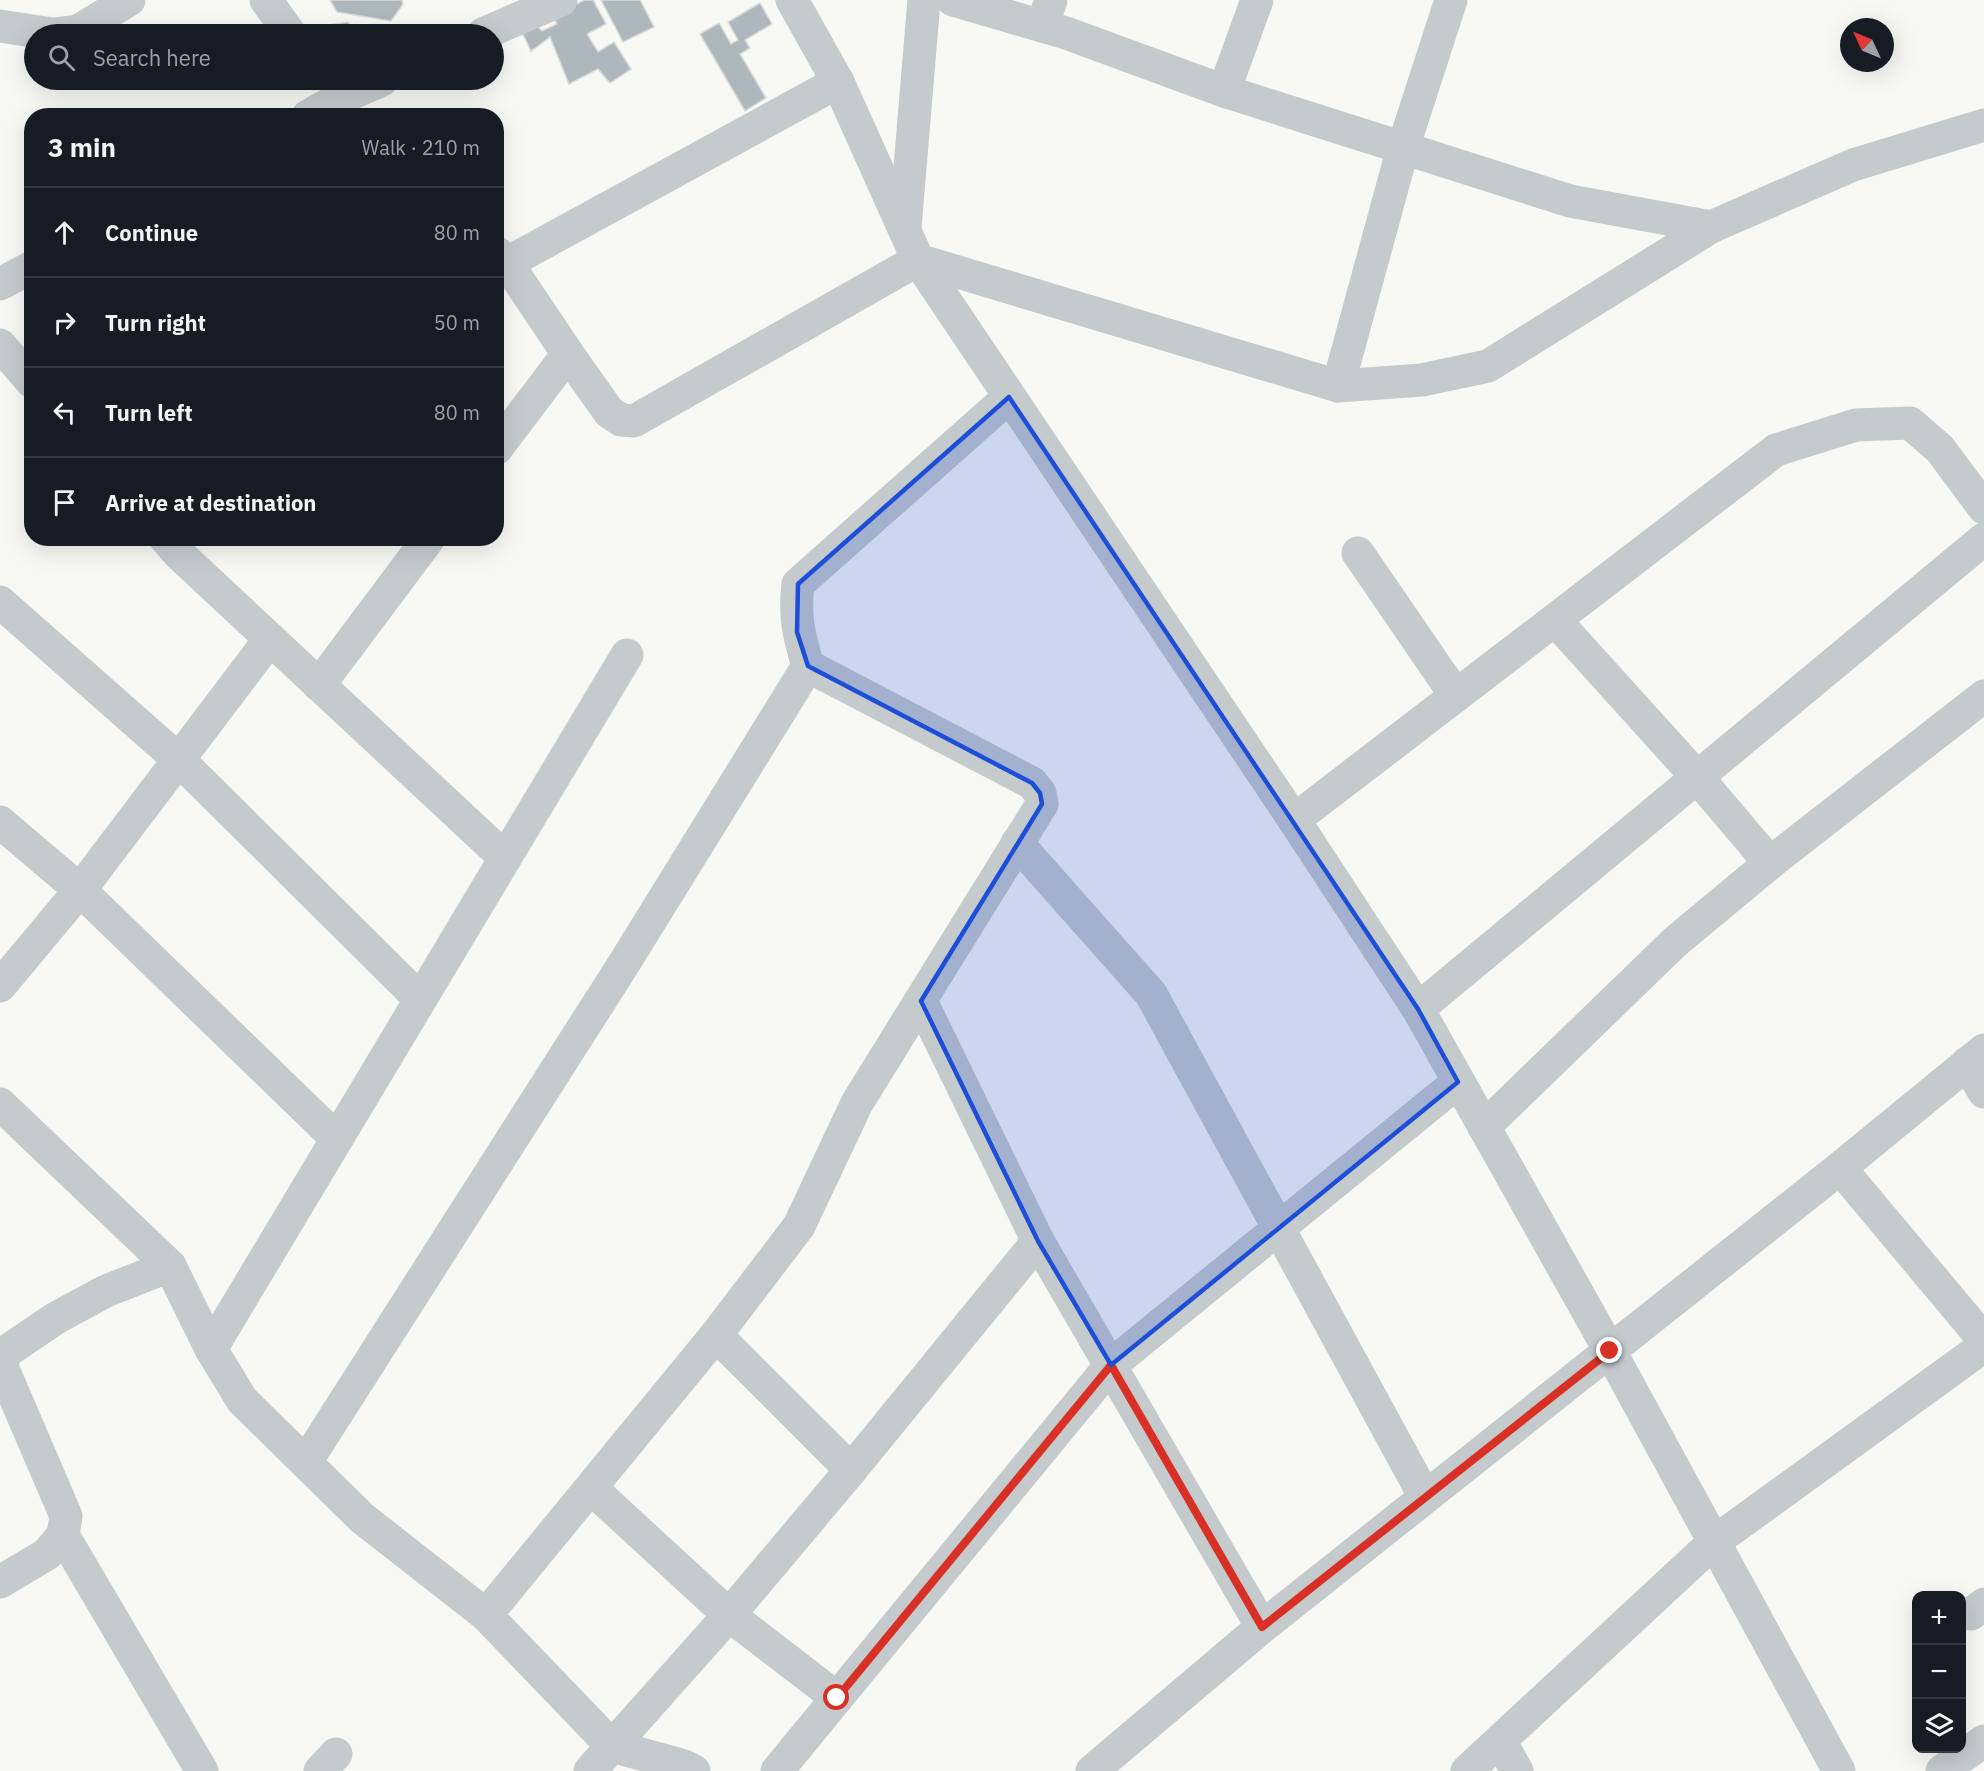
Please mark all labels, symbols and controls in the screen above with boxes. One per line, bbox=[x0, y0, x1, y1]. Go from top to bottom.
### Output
north arrow bbox=[1840, 18, 1894, 72]
search box bbox=[24, 24, 504, 90]
icon: search bbox=[45, 41, 78, 74]
text: Search here bbox=[93, 43, 211, 72]
text: 3 min bbox=[48, 130, 116, 164]
text: Walk · 210 m bbox=[362, 134, 480, 161]
icon: ahead bbox=[48, 216, 81, 249]
text: Continue bbox=[105, 218, 198, 247]
text: 80 m bbox=[434, 219, 480, 246]
icon: right bbox=[48, 306, 81, 339]
text: Turn right bbox=[105, 308, 206, 337]
text: 50 m bbox=[434, 309, 480, 336]
icon: left bbox=[48, 396, 81, 429]
text: Turn left bbox=[105, 398, 193, 427]
text: 80 m bbox=[434, 399, 480, 426]
icon: arrive bbox=[48, 486, 81, 519]
text: Arrive at destination bbox=[105, 488, 316, 517]
route end bbox=[1596, 1337, 1622, 1363]
map controls bbox=[1912, 1591, 1966, 1753]
button: + bbox=[1912, 1591, 1966, 1645]
button: − bbox=[1912, 1645, 1966, 1699]
route start bbox=[823, 1684, 849, 1710]
button: layers bbox=[1912, 1699, 1966, 1753]

